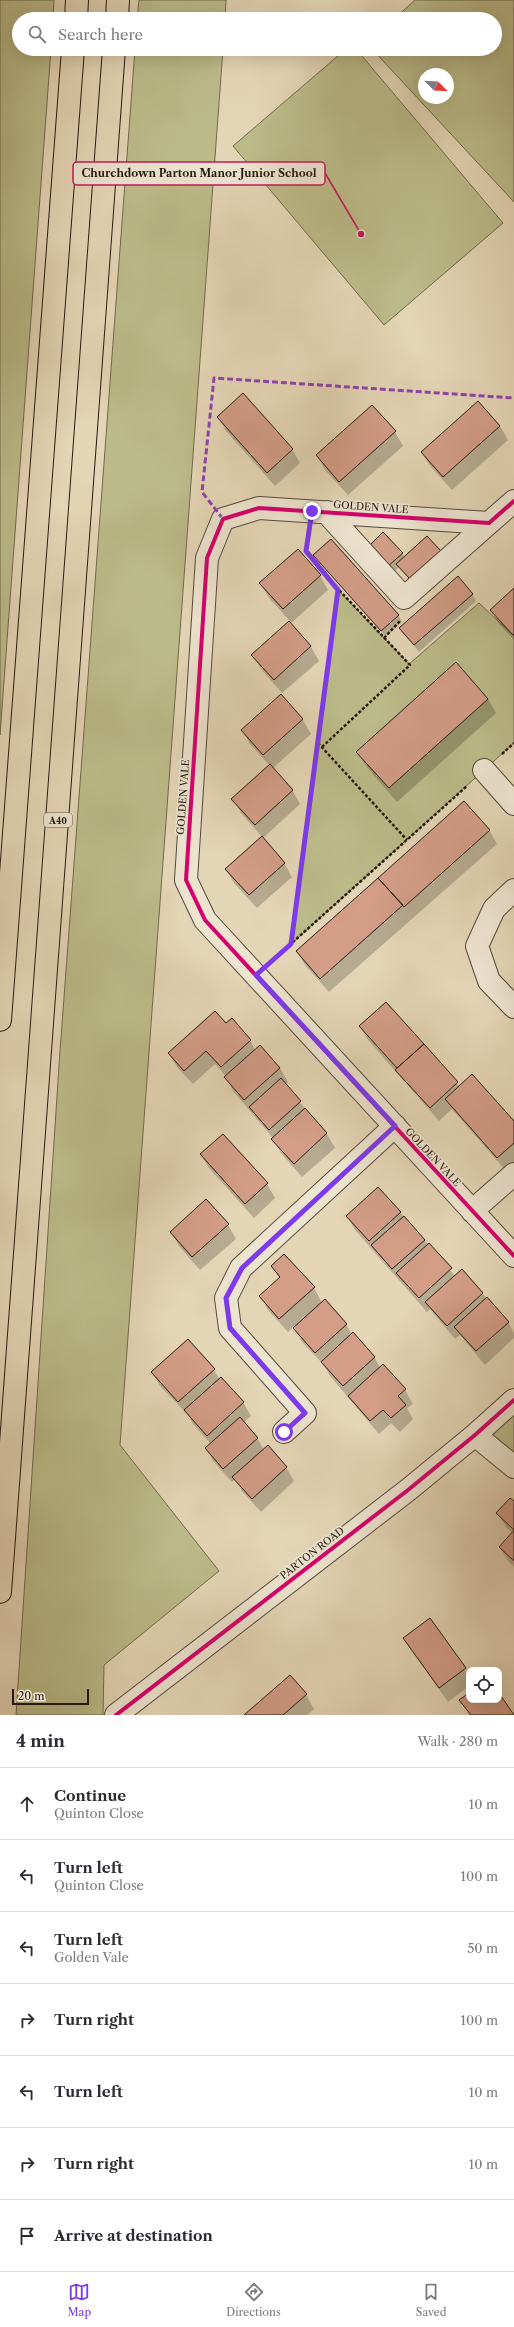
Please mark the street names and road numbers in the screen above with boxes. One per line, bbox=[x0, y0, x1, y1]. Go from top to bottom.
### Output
street label: GOLDEN VALE bbox=[333, 498, 409, 516]
street label: GOLDEN VALE bbox=[174, 759, 192, 835]
road number: A40 bbox=[44, 813, 72, 827]
street label: GOLDEN VALE bbox=[402, 1125, 464, 1189]
street label: PARTON ROAD bbox=[277, 1524, 347, 1582]

